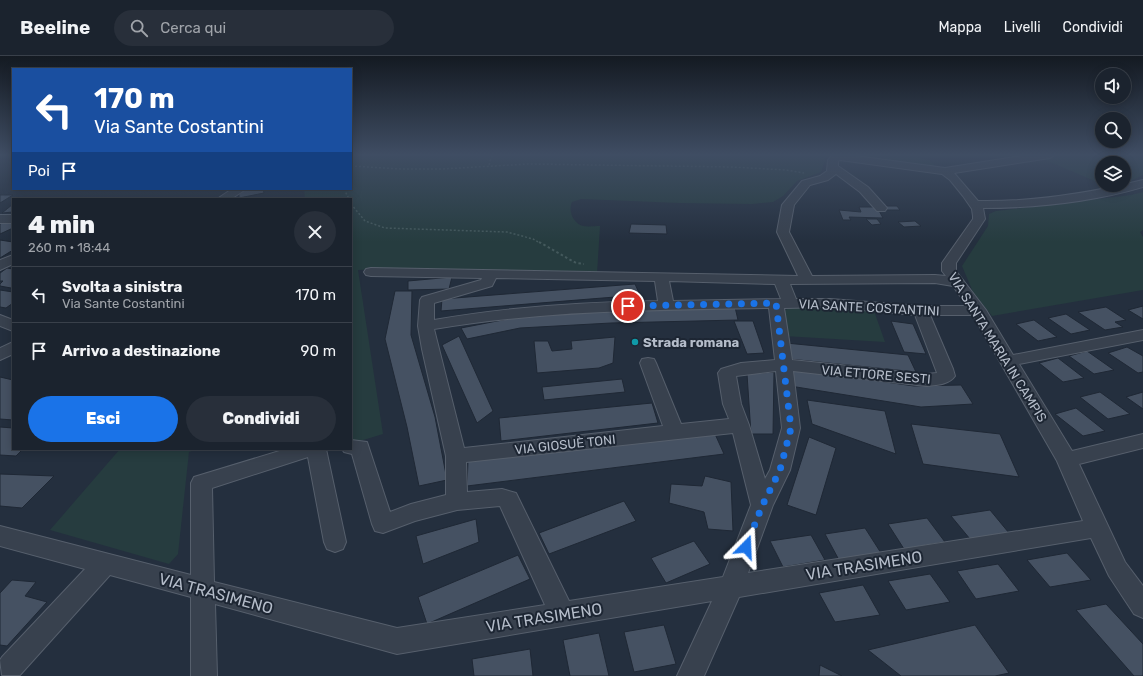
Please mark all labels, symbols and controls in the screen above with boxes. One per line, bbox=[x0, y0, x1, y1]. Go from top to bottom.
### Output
search box bbox=[114, 10, 394, 46]
text: Beeline bbox=[20, 16, 90, 39]
icon: search bbox=[128, 17, 150, 39]
text: Cerca qui bbox=[160, 19, 226, 37]
text: Mappa bbox=[938, 19, 982, 36]
text: Livelli bbox=[1004, 19, 1041, 36]
text: Condividi bbox=[1063, 19, 1123, 36]
map controls bbox=[1095, 68, 1131, 192]
button: sound bbox=[1095, 68, 1131, 104]
text: 170 m bbox=[94, 82, 175, 115]
icon: left bbox=[28, 84, 80, 136]
button: search bbox=[1095, 112, 1131, 148]
text: Via Sante Costantini bbox=[94, 116, 264, 138]
button: layers bbox=[1095, 156, 1131, 192]
icon: arrive bbox=[58, 160, 80, 182]
text: Poi bbox=[28, 162, 50, 180]
text: 4 min bbox=[28, 211, 95, 239]
button: close bbox=[294, 211, 336, 253]
text: 260 m · 18:44 bbox=[28, 240, 110, 255]
street label: VIA SANTA MARIA IN CAMPIS bbox=[945, 270, 1050, 425]
text: Svolta a sinistra bbox=[62, 278, 182, 296]
icon: left bbox=[28, 284, 50, 306]
text: 170 m bbox=[295, 286, 336, 304]
pin bbox=[611, 289, 645, 323]
icon: arrive bbox=[617, 295, 639, 317]
text: Via Sante Costantini bbox=[62, 296, 185, 311]
street label: VIA SANTE COSTANTINI bbox=[798, 296, 940, 319]
place label: Strada romana bbox=[643, 335, 739, 350]
marker: Strada romana bbox=[630, 337, 640, 347]
icon: arrive bbox=[28, 340, 50, 362]
text: Arrivo a destinazione bbox=[62, 342, 220, 360]
text: 90 m bbox=[301, 342, 336, 360]
street label: VIA ETTORE SESTI bbox=[821, 362, 931, 387]
button: Esci bbox=[28, 396, 178, 442]
button: Condividi bbox=[186, 396, 336, 442]
street label: VIA GIOSUÈ TONI bbox=[514, 432, 616, 457]
position arrow bbox=[725, 526, 767, 568]
street label: VIA TRASIMENO bbox=[804, 547, 924, 584]
street label: VIA TRASIMENO bbox=[157, 569, 275, 618]
street label: VIA TRASIMENO bbox=[484, 599, 604, 636]

